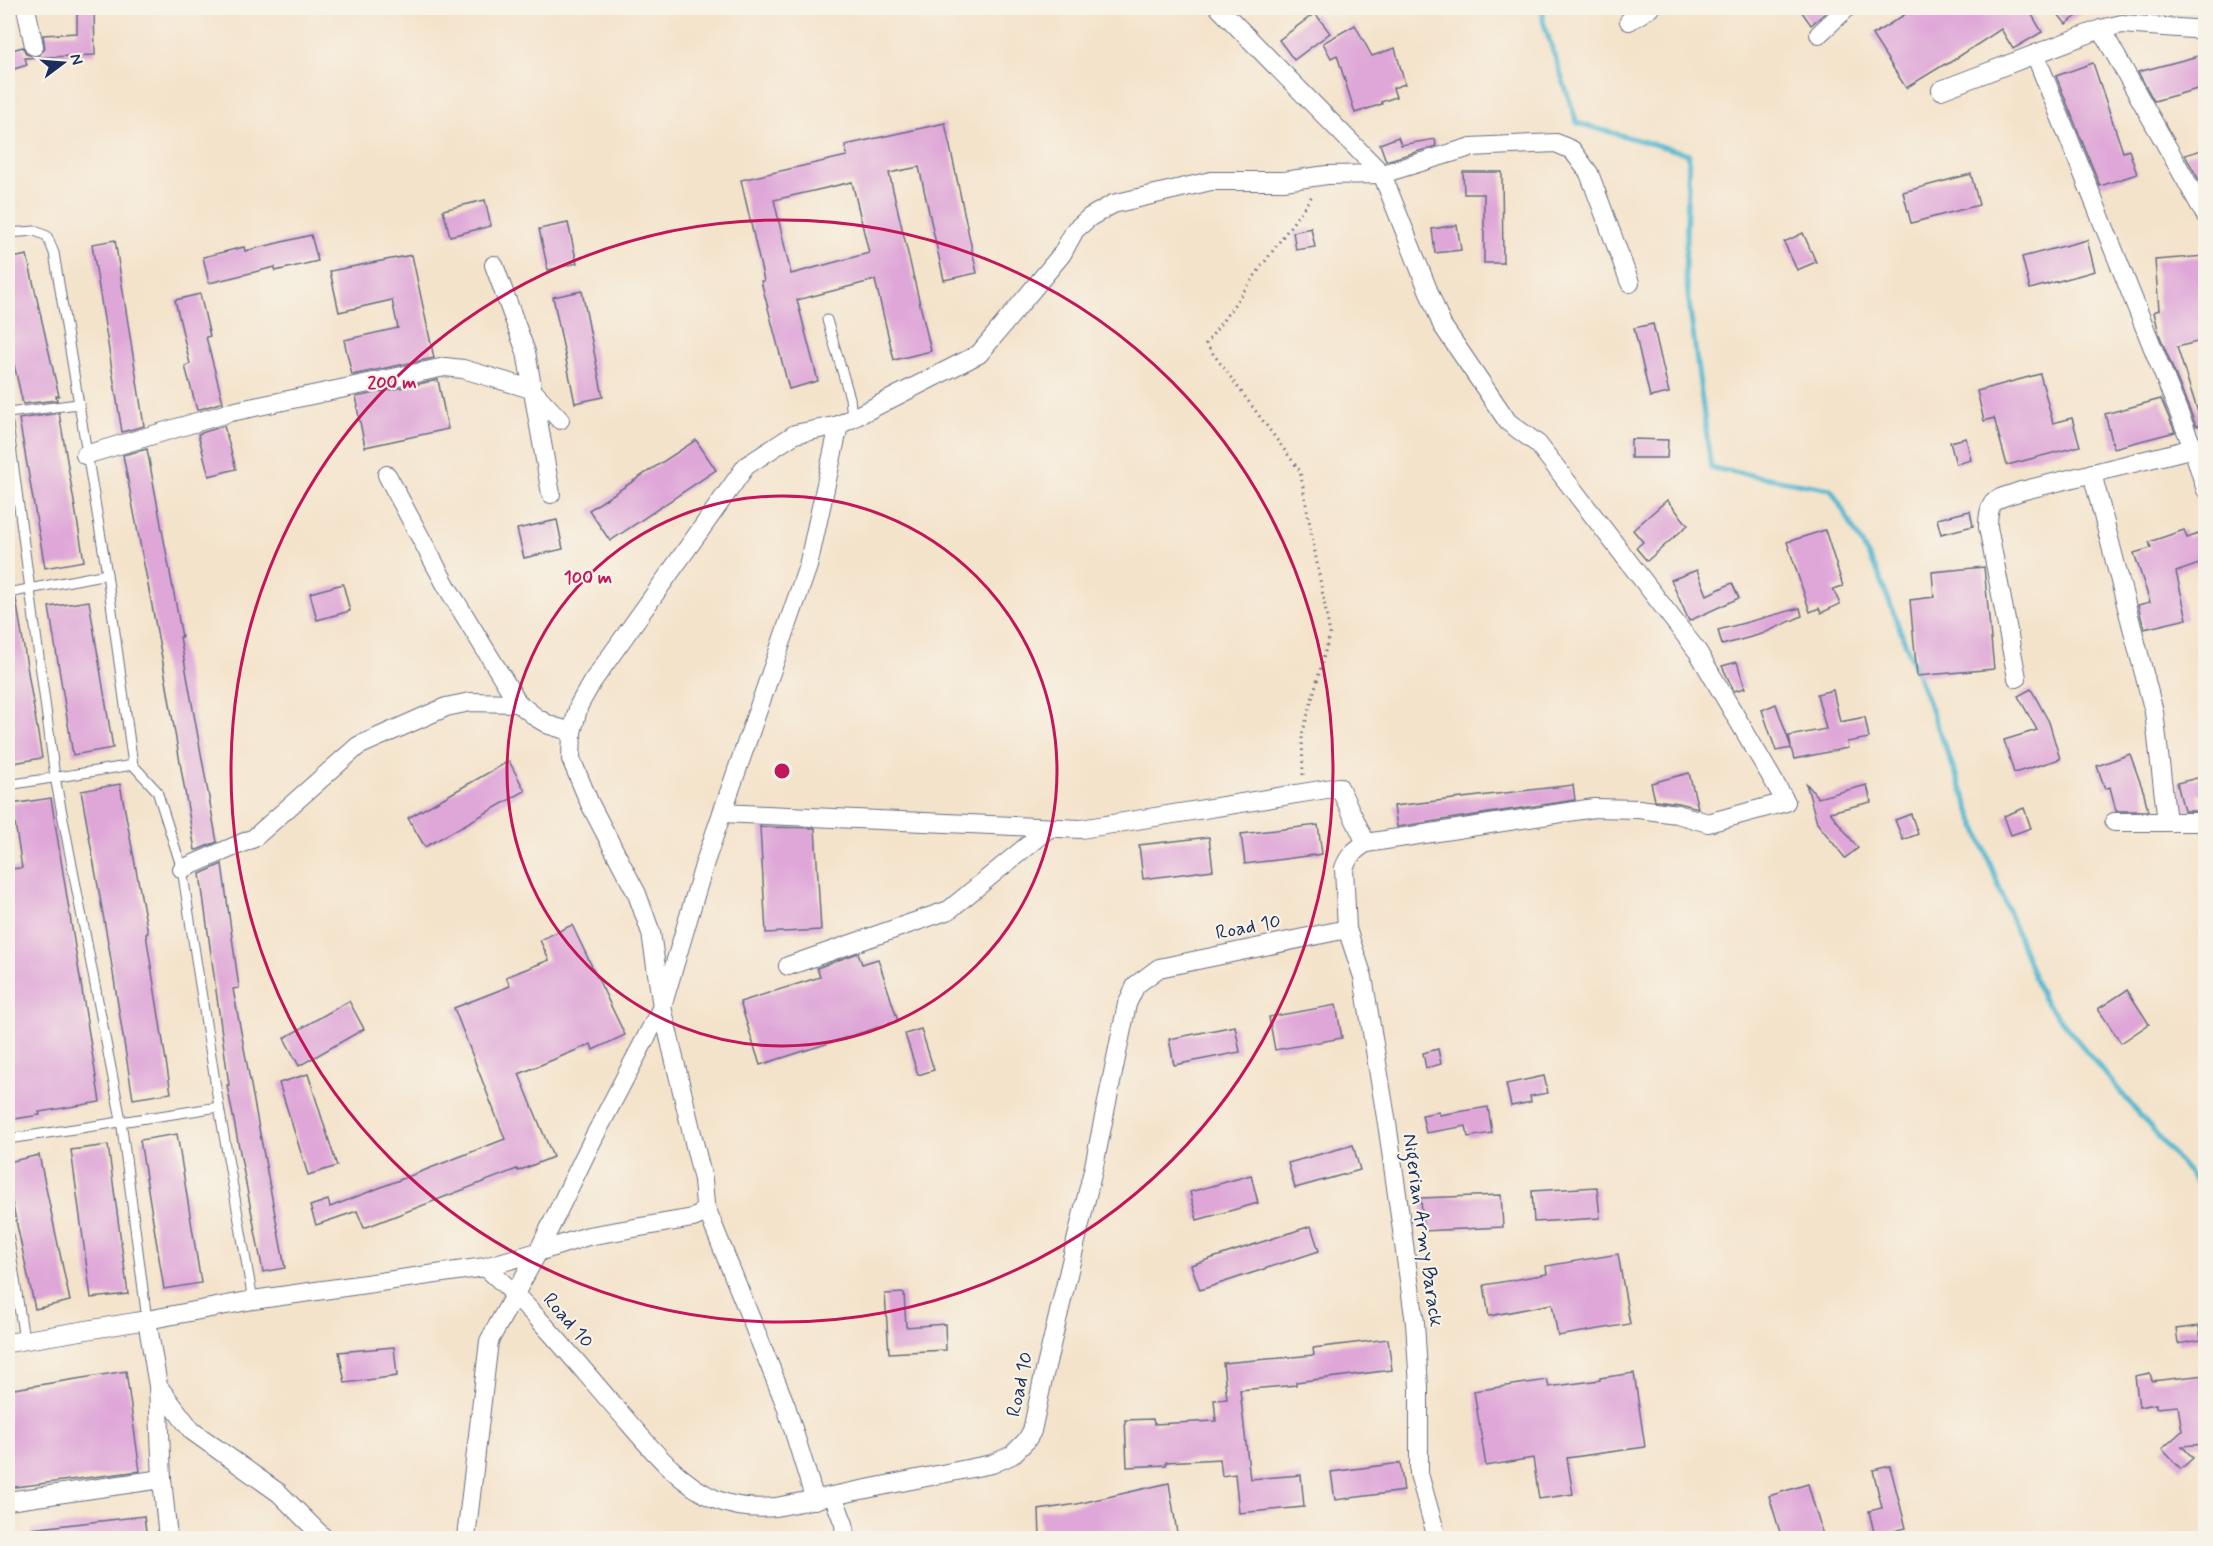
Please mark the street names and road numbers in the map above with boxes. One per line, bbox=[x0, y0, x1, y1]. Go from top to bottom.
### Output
street label: Road 10 bbox=[1213, 908, 1283, 947]
street label: Nigerian Army Barack bbox=[1394, 1132, 1449, 1329]
street label: Road 10 bbox=[536, 1287, 600, 1355]
street label: Road 10 bbox=[1000, 1349, 1041, 1419]

